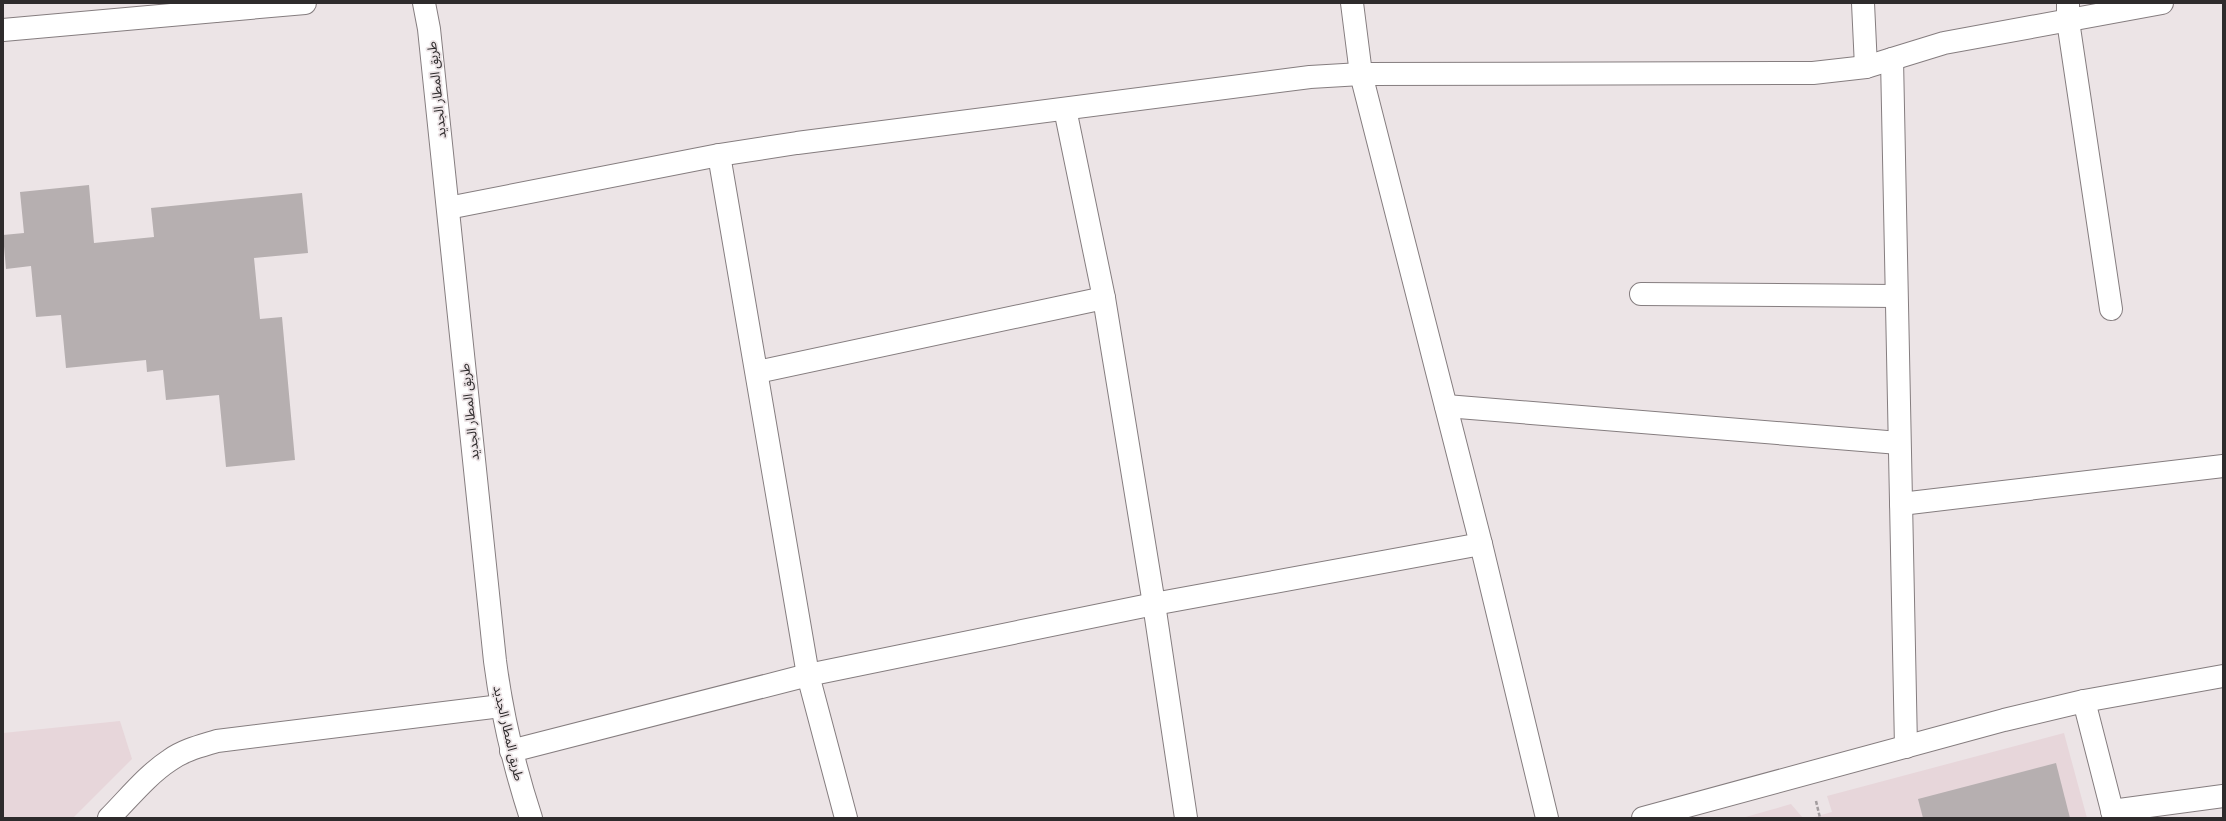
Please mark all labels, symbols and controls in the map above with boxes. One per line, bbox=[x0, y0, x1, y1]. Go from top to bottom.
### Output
street label: طريق المطار الجديد bbox=[423, 40, 451, 139]
street label: طريق المطار الجديد bbox=[456, 362, 484, 461]
street label: طريق المطار الجديد bbox=[488, 684, 528, 783]

